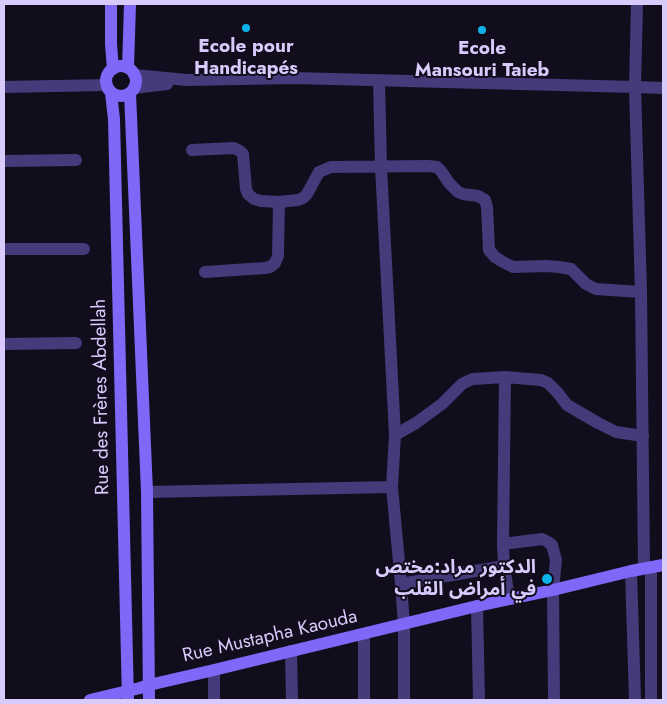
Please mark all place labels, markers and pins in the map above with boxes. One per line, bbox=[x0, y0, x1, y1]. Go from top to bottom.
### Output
marker: Ecole pour Handicapés bbox=[240, 22, 252, 34]
marker: Ecole Mansouri Taieb bbox=[476, 24, 488, 36]
place label: Ecole pour Handicapés bbox=[194, 36, 298, 80]
place label: Ecole Mansouri Taieb bbox=[415, 38, 549, 82]
place label: الدكتور مراد:مختص في أمراض القلب bbox=[376, 557, 536, 601]
marker: الدكتور مراد:مختص في أمراض القلب bbox=[540, 572, 554, 586]

